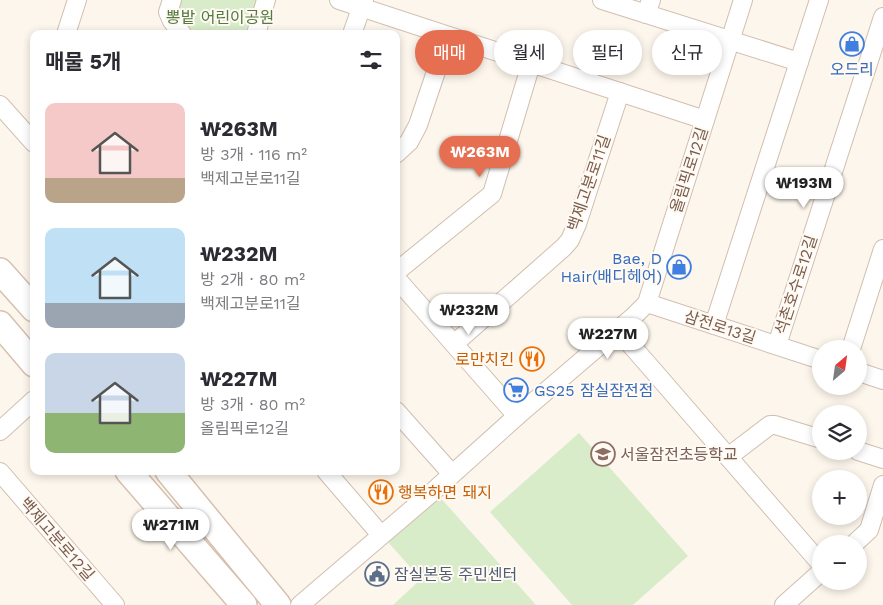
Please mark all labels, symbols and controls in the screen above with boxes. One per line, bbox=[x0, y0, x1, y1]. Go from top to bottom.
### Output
park label: 뽕밭 어린이공원 bbox=[166, 8, 274, 27]
chip: 매매 bbox=[415, 30, 484, 75]
chip: 월세 bbox=[494, 30, 563, 75]
chip: 필터 bbox=[573, 30, 642, 75]
chip: 신규 bbox=[652, 30, 722, 75]
shop icon: 오드리 bbox=[839, 31, 865, 57]
icon: filters bbox=[357, 46, 385, 74]
text: 매물 5개 bbox=[45, 49, 121, 74]
place label: 오드리 bbox=[830, 60, 874, 79]
text: ₩263M bbox=[200, 116, 278, 141]
icon: home bbox=[85, 123, 145, 183]
street label: 올림픽로12길 bbox=[666, 125, 712, 215]
street label: 백제고분로11길 bbox=[564, 132, 614, 234]
pin: ₩263M bbox=[445, 136, 515, 178]
text: ₩263M bbox=[450, 142, 510, 161]
text: 방 3개 · 116 m² bbox=[200, 145, 307, 164]
pin: ₩193M bbox=[769, 166, 839, 209]
text: 백제고분로11길 bbox=[200, 169, 301, 188]
text: ₩193M bbox=[776, 173, 832, 192]
street label: 석촌호수로12길 bbox=[771, 233, 821, 337]
text: ₩232M bbox=[200, 241, 278, 266]
icon: home bbox=[85, 248, 145, 308]
place label: Bae, D Hair(배디헤어) bbox=[560, 249, 662, 286]
shop icon: Bae, D Hair(배디헤어) bbox=[666, 254, 692, 280]
text: 방 2개 · 80 m² bbox=[200, 270, 305, 289]
text: 백제고분로11길 bbox=[200, 294, 301, 313]
pin: ₩232M bbox=[434, 294, 504, 336]
text: ₩232M bbox=[439, 300, 499, 319]
street label: 삼전로13길 bbox=[682, 306, 758, 348]
pin: ₩227M bbox=[573, 318, 643, 360]
text: ₩227M bbox=[578, 324, 638, 343]
north arrow bbox=[812, 340, 868, 395]
map controls bbox=[812, 340, 867, 590]
restaurant icon: 로만치킨 bbox=[519, 346, 545, 372]
place label: 로만치킨 bbox=[455, 350, 514, 369]
text: ₩227M bbox=[200, 366, 278, 391]
icon: home bbox=[85, 373, 145, 433]
supermarket icon: GS25 잠실잠전점 bbox=[503, 377, 529, 403]
place label: GS25 잠실잠전점 bbox=[534, 381, 654, 400]
text: 방 3개 · 80 m² bbox=[200, 395, 305, 414]
button: layers bbox=[812, 405, 867, 460]
text: 올림픽로12길 bbox=[200, 419, 289, 438]
school or university icon: 서울잠전초등학교 bbox=[590, 441, 616, 467]
place label: 서울잠전초등학교 bbox=[620, 445, 738, 464]
button: + bbox=[812, 470, 867, 525]
restaurant icon: 행복하면 돼지 bbox=[368, 479, 394, 505]
place label: 행복하면 돼지 bbox=[398, 483, 492, 502]
street label: 백제고분로12길 bbox=[16, 494, 98, 584]
pin: ₩271M bbox=[136, 508, 206, 551]
text: ₩271M bbox=[143, 515, 199, 534]
button: − bbox=[812, 535, 867, 590]
public building icon: 잠실본동 주민센터 bbox=[364, 561, 390, 587]
place label: 잠실본동 주민센터 bbox=[394, 565, 517, 584]

